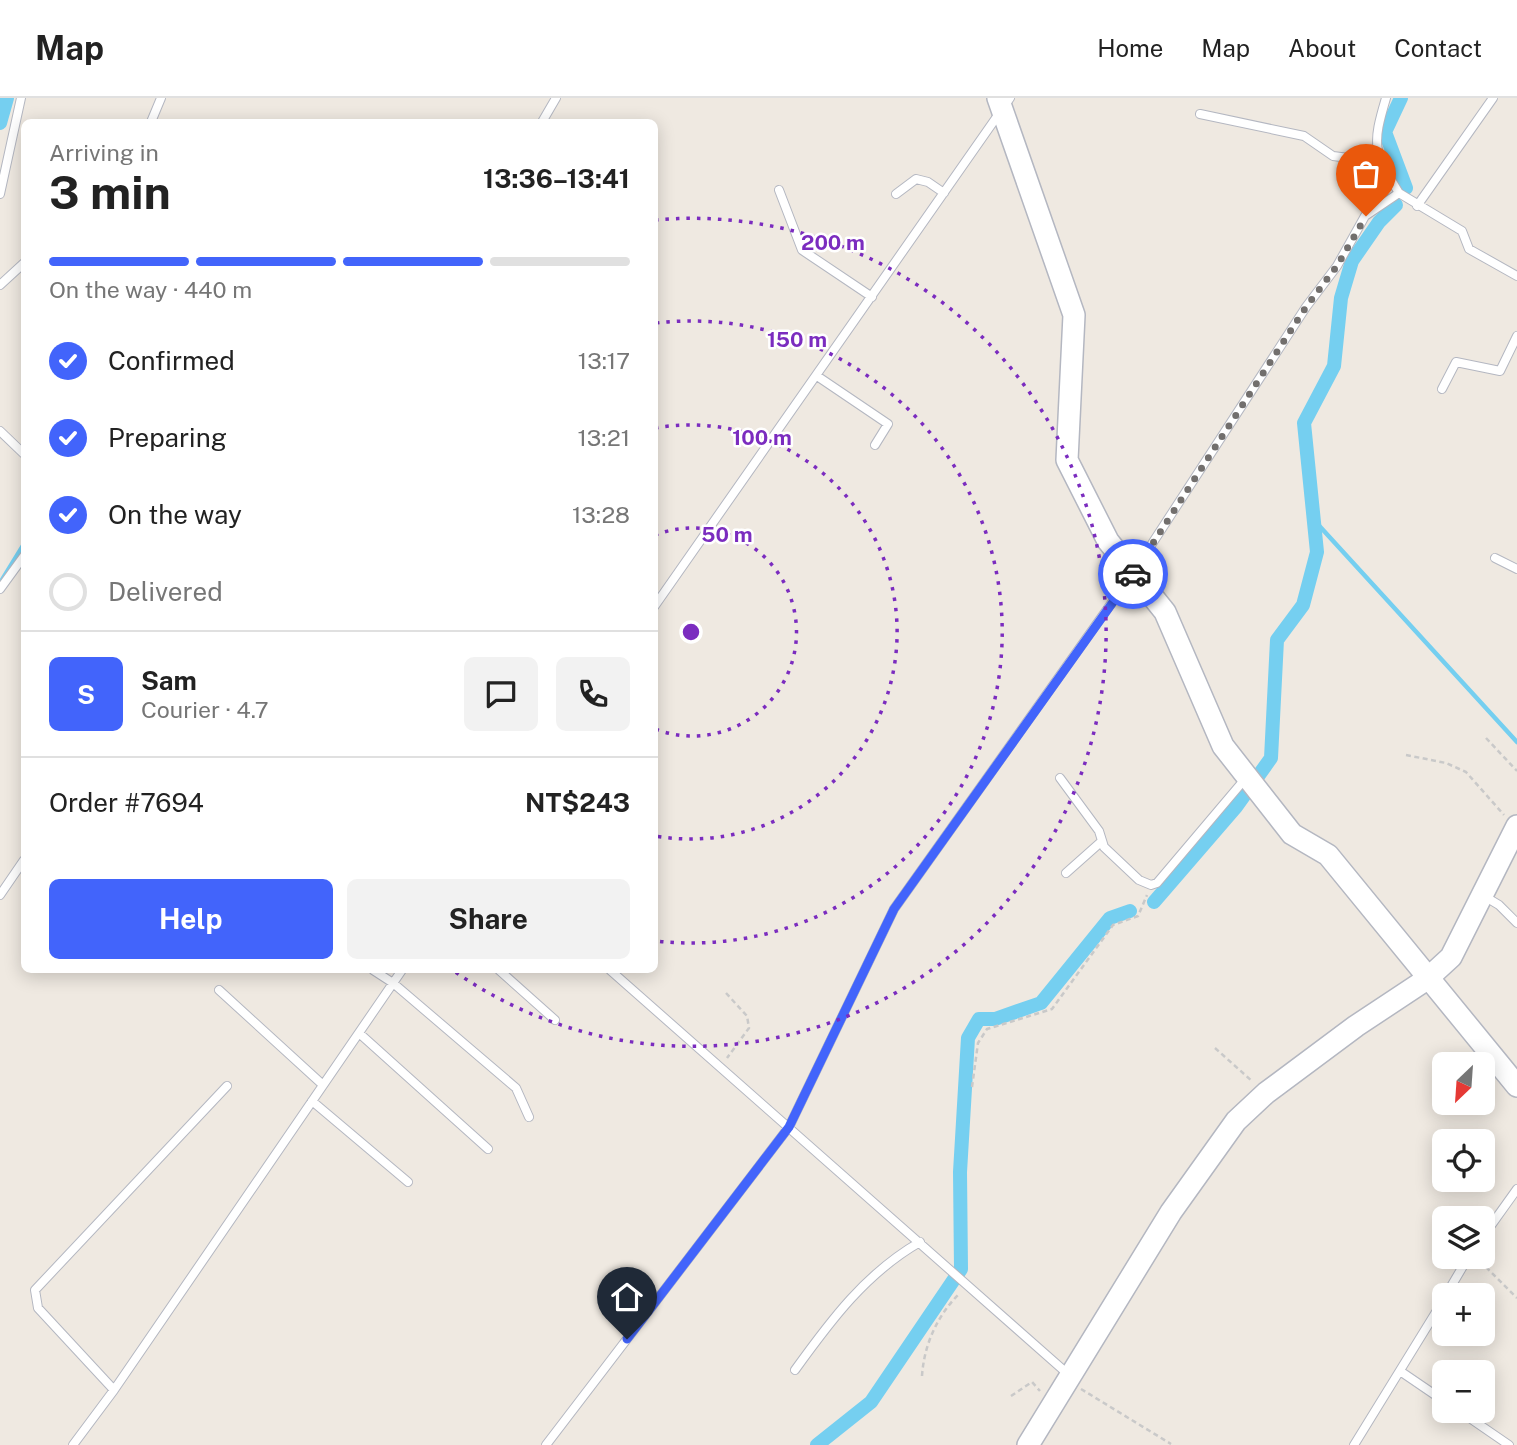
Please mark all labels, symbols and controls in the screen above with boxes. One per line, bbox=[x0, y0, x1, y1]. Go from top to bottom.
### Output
text: Map bbox=[35, 29, 104, 67]
text: Home bbox=[1097, 34, 1163, 62]
text: Map bbox=[1201, 34, 1250, 62]
text: About bbox=[1288, 34, 1356, 62]
text: Contact bbox=[1394, 34, 1482, 62]
text: Arriving in bbox=[49, 139, 159, 166]
pin bbox=[1336, 144, 1396, 216]
icon: bag bbox=[1347, 155, 1385, 193]
text: 13:36–13:41 bbox=[483, 163, 630, 194]
text: 3 min bbox=[49, 165, 171, 219]
text: 200 m bbox=[801, 230, 865, 255]
text: On the way · 440 m bbox=[49, 276, 252, 303]
text: 150 m bbox=[767, 327, 827, 352]
icon: check bbox=[49, 342, 87, 380]
text: Confirmed bbox=[108, 345, 235, 376]
text: 13:17 bbox=[578, 347, 630, 374]
icon: check bbox=[49, 419, 87, 457]
text: Preparing bbox=[108, 422, 227, 453]
text: 13:21 bbox=[577, 424, 630, 451]
text: 100 m bbox=[732, 425, 792, 450]
icon: check bbox=[49, 496, 87, 534]
text: On the way bbox=[108, 499, 242, 530]
text: 13:28 bbox=[572, 501, 630, 528]
text: 50 m bbox=[701, 522, 753, 547]
courier bbox=[1098, 539, 1168, 609]
icon: car bbox=[1114, 555, 1152, 593]
text: Delivered bbox=[108, 576, 223, 607]
centre of rings bbox=[679, 620, 703, 644]
button: chat bbox=[464, 657, 538, 731]
button: phone bbox=[556, 657, 630, 731]
text: Sam bbox=[141, 665, 197, 696]
text: S bbox=[77, 679, 95, 710]
text: Courier · 4.7 bbox=[141, 696, 269, 723]
text: Order #7694 bbox=[49, 787, 204, 818]
text: NT$243 bbox=[525, 787, 630, 818]
button: Help bbox=[49, 879, 333, 959]
button: Share bbox=[347, 879, 630, 959]
north arrow bbox=[1432, 1052, 1494, 1115]
map controls bbox=[1432, 1052, 1495, 1423]
button: locate bbox=[1432, 1129, 1495, 1192]
button: layers bbox=[1432, 1206, 1495, 1269]
pin bbox=[597, 1267, 657, 1339]
icon: home bbox=[608, 1278, 646, 1316]
button: + bbox=[1432, 1283, 1495, 1346]
button: − bbox=[1432, 1360, 1495, 1423]

